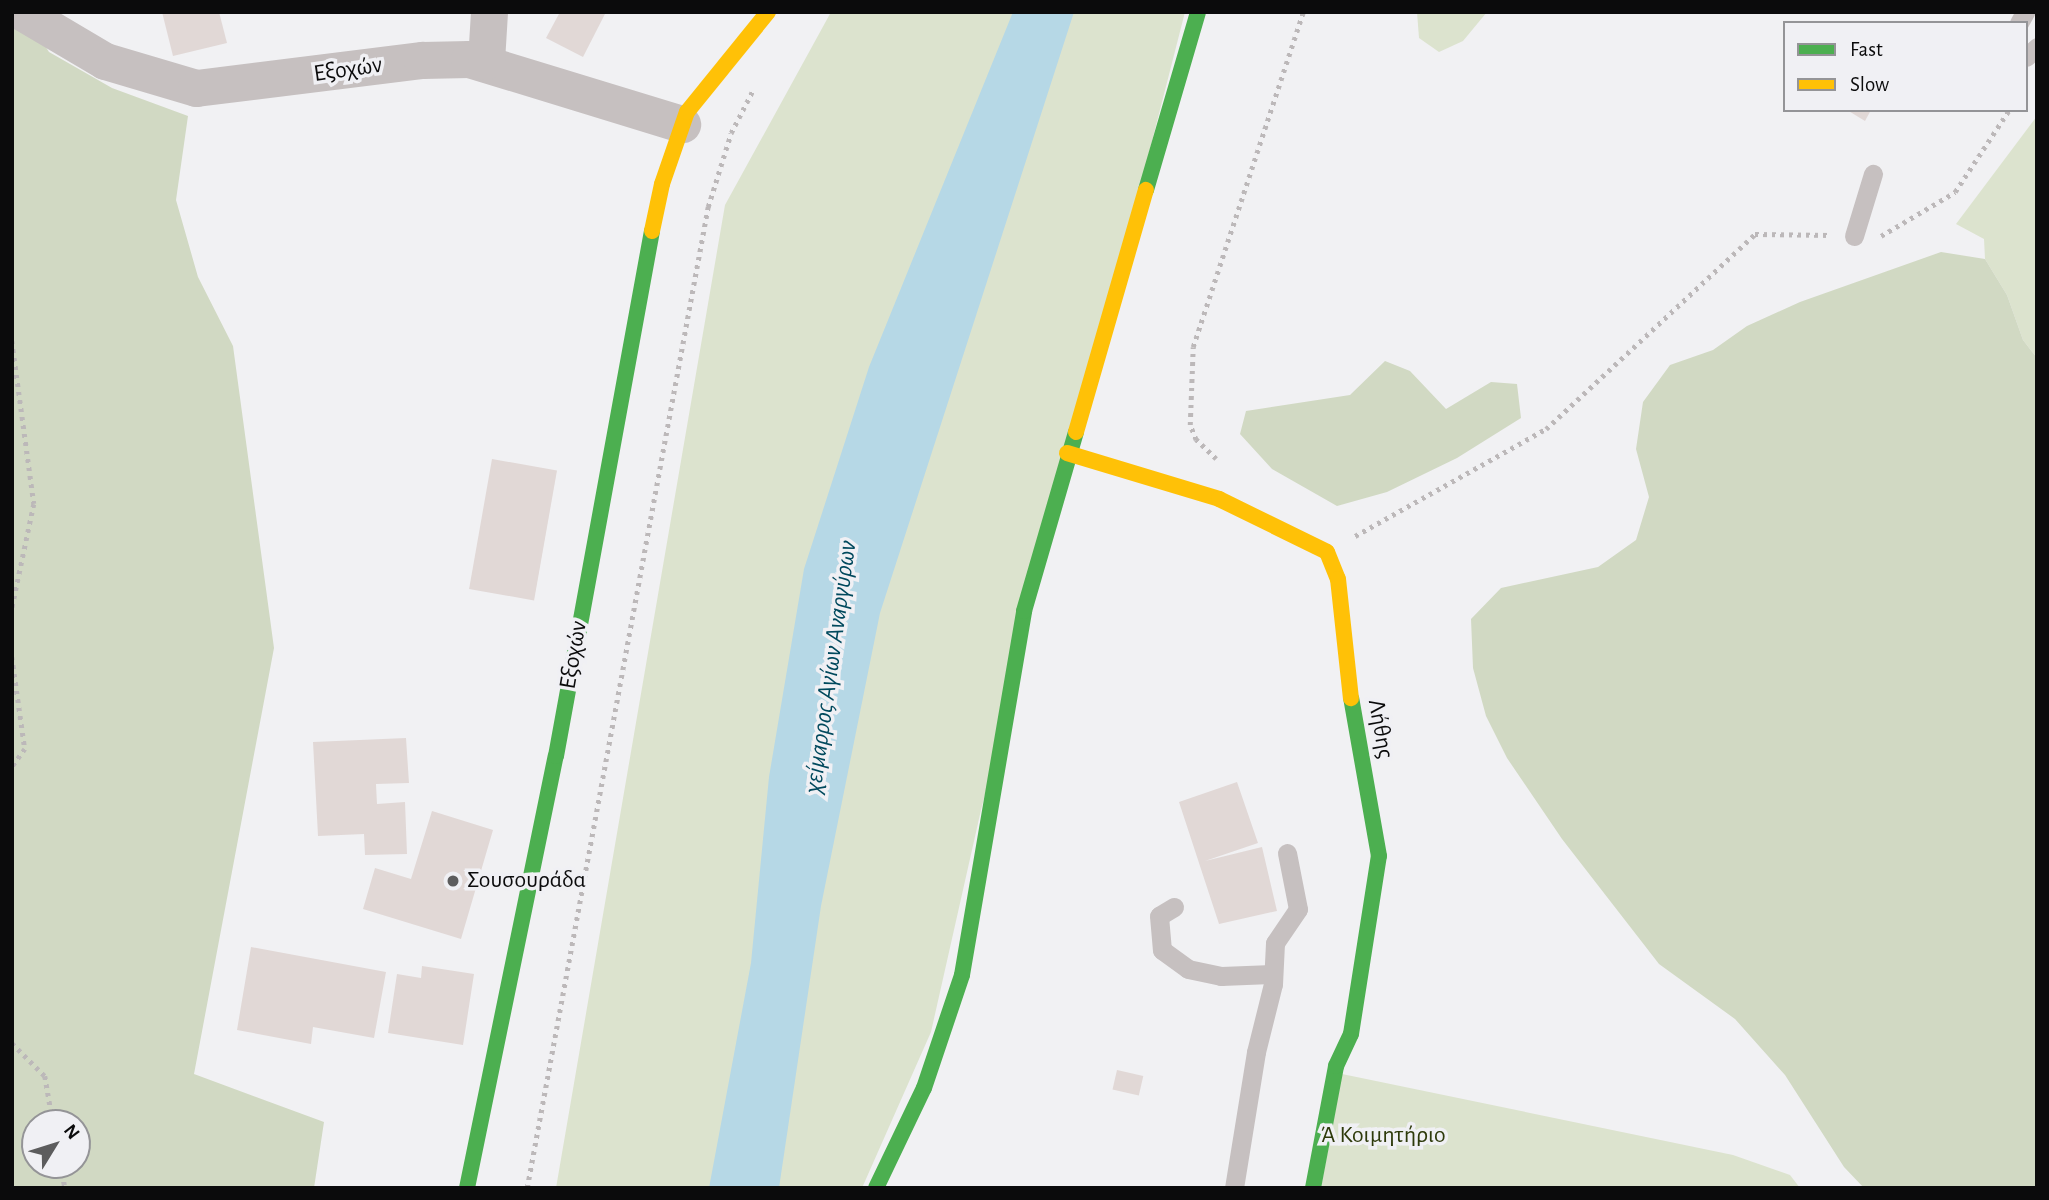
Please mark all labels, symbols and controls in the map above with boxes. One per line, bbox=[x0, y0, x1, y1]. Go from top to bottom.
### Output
legend bbox=[1783, 21, 2028, 112]
text: Fast bbox=[1850, 39, 1883, 60]
street label: Εξοχών bbox=[312, 51, 384, 89]
text: Slow bbox=[1850, 74, 1889, 95]
water label: χείμαρρος Αγίων Αναργύρων bbox=[798, 539, 864, 795]
street label: Εξοχών bbox=[554, 619, 594, 691]
street label: Λήθης bbox=[1361, 697, 1399, 761]
place label: Σουσουράδα bbox=[467, 867, 586, 895]
marker: Σουσουράδα bbox=[445, 873, 461, 889]
north arrow bbox=[21, 1109, 91, 1179]
text: N bbox=[60, 1121, 83, 1143]
park label: Ά Κοιμητήριο bbox=[1320, 1122, 1446, 1150]

